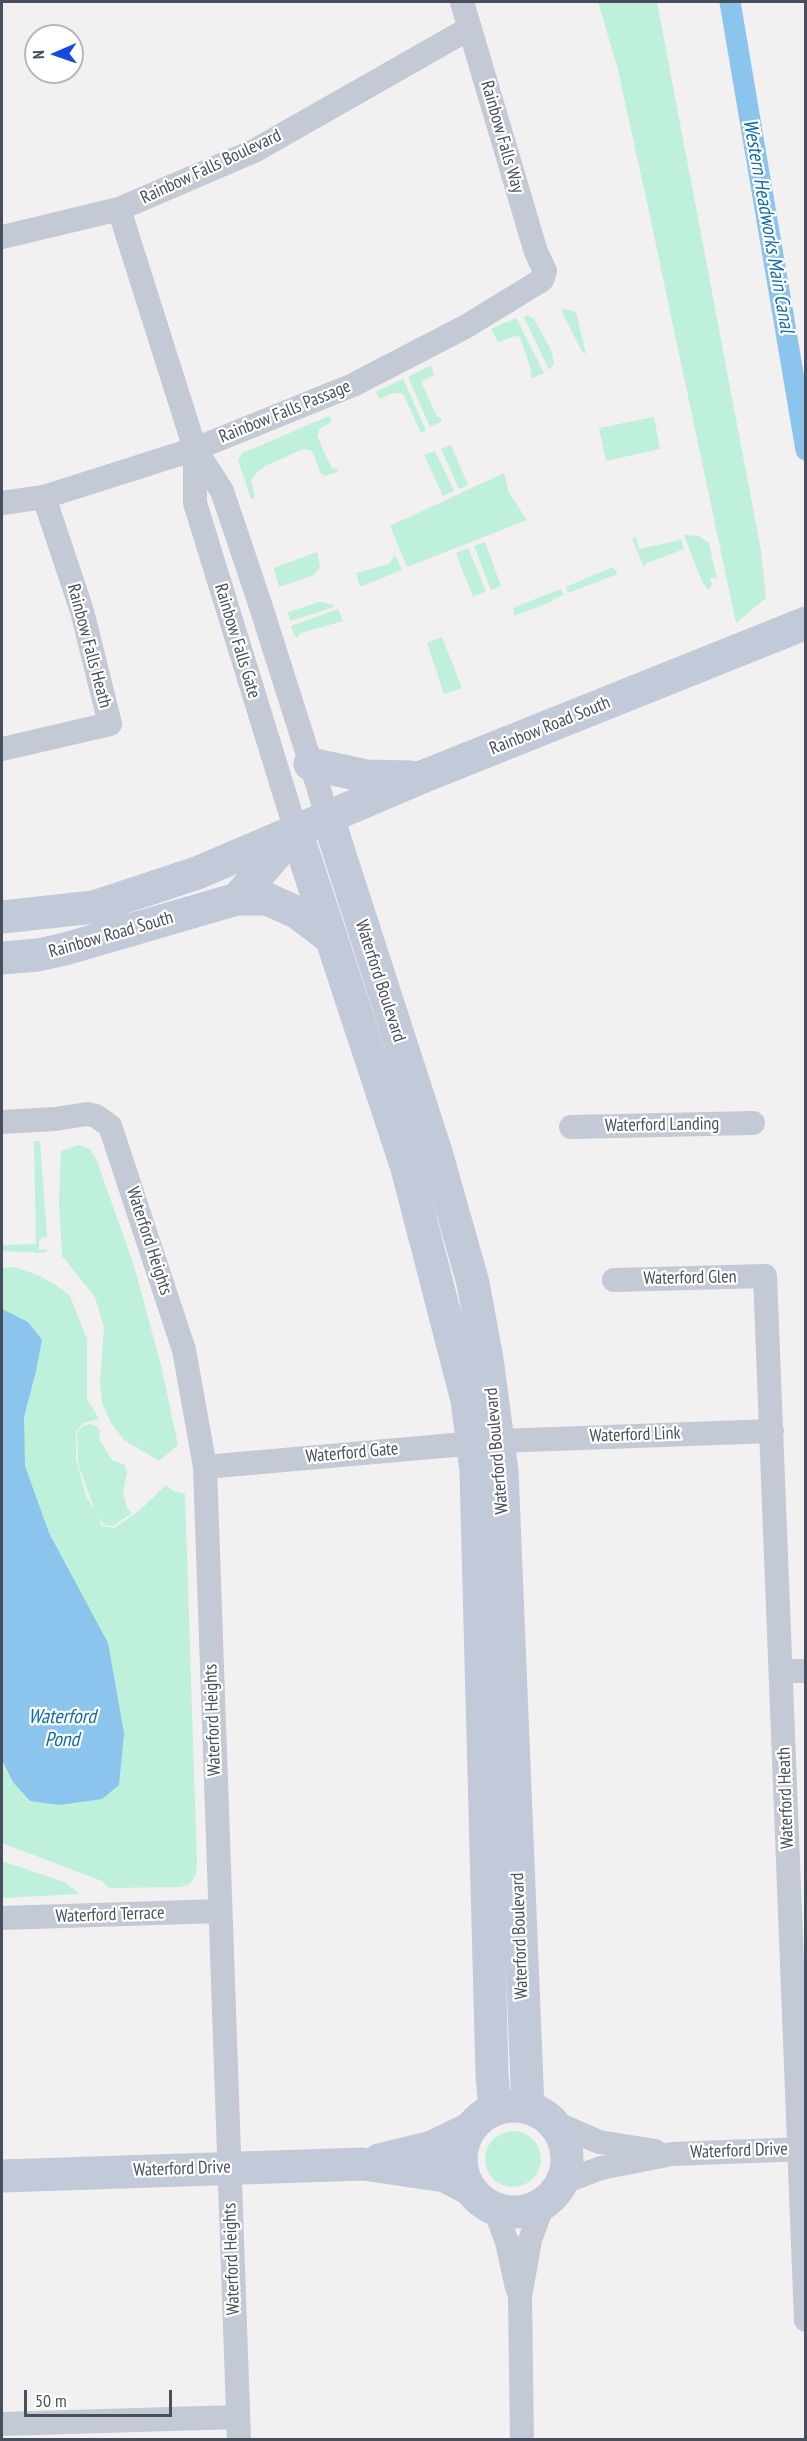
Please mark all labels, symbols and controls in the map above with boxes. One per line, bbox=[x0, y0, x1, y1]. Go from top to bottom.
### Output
north arrow bbox=[24, 24, 84, 84]
text: N bbox=[28, 50, 48, 59]
street label: Rainbow Falls Way bbox=[476, 78, 528, 196]
water label: Western Headworks Main Canal bbox=[737, 117, 799, 335]
street label: Rainbow Falls Boulevard bbox=[137, 125, 285, 209]
street label: Rainbow Falls Passage bbox=[216, 376, 354, 448]
street label: Rainbow Falls Gate bbox=[209, 581, 265, 701]
street label: Rainbow Falls Heath bbox=[62, 582, 116, 710]
street label: Rainbow Road South bbox=[487, 692, 613, 760]
street label: Rainbow Road South bbox=[46, 907, 176, 963]
street label: Waterford Boulevard bbox=[350, 917, 410, 1045]
street label: Waterford Landing bbox=[605, 1113, 719, 1137]
street label: Waterford Heights bbox=[121, 1184, 177, 1298]
street label: Waterford Glen bbox=[643, 1266, 737, 1290]
street label: Waterford Boulevard bbox=[481, 1387, 513, 1515]
street label: Waterford Link bbox=[589, 1423, 681, 1447]
street label: Waterford Gate bbox=[305, 1438, 399, 1468]
street label: Waterford Heights bbox=[200, 1663, 226, 1777]
water label: Waterford Pond bbox=[28, 1705, 96, 1752]
street label: Waterford Heath bbox=[773, 1747, 799, 1849]
street label: Waterford Boulevard bbox=[507, 1872, 533, 2000]
street label: Waterford Terrace bbox=[55, 1902, 165, 1928]
street label: Waterford Drive bbox=[690, 2139, 788, 2163]
street label: Waterford Drive bbox=[133, 2157, 231, 2181]
street label: Waterford Heights bbox=[219, 2202, 245, 2316]
scale bar bbox=[27, 2378, 176, 2416]
text: 50 m bbox=[35, 2389, 67, 2412]

